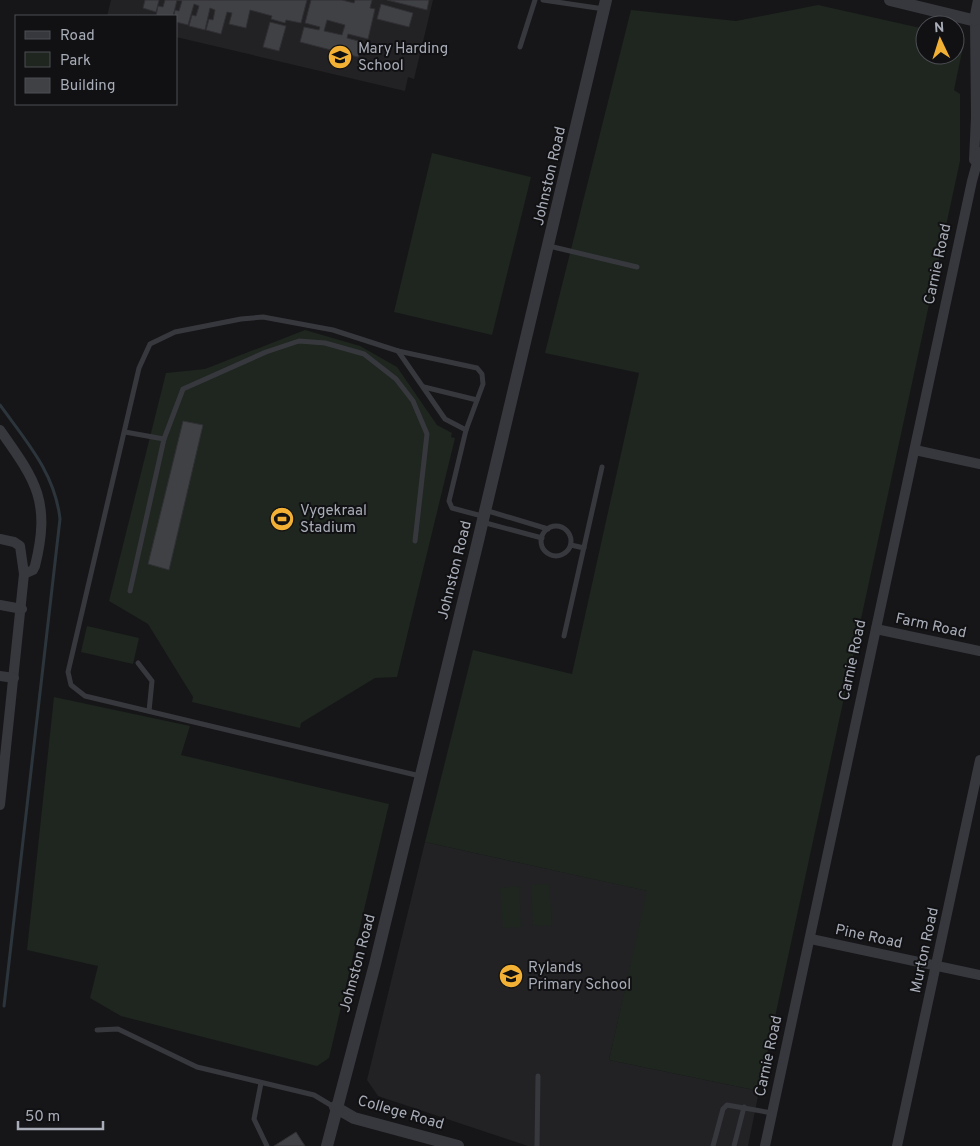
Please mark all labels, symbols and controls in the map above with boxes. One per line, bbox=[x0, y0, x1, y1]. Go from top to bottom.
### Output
legend bbox=[15, 15, 178, 105]
north arrow bbox=[915, 15, 965, 65]
text: N bbox=[934, 20, 945, 37]
text: Road bbox=[60, 27, 95, 46]
place label: Mary Harding School bbox=[358, 40, 448, 76]
school or university icon: Mary Harding School bbox=[327, 44, 353, 70]
text: Park bbox=[60, 52, 91, 71]
text: Building bbox=[60, 77, 115, 96]
street label: Johnston Road bbox=[530, 125, 571, 228]
street label: Carnie Road bbox=[921, 222, 956, 306]
place label: Vygekraal Stadium bbox=[300, 502, 367, 538]
sports icon: Vygekraal Stadium bbox=[269, 506, 295, 532]
street label: Johnston Road bbox=[434, 519, 477, 622]
street label: Farm Road bbox=[893, 610, 968, 643]
street label: Carnie Road bbox=[836, 618, 871, 702]
street label: Murton Road bbox=[907, 906, 944, 995]
street label: Johnston Road bbox=[336, 912, 381, 1015]
street label: Pine Road bbox=[833, 921, 904, 954]
place label: Rylands Primary School bbox=[528, 959, 631, 995]
school or university icon: Rylands Primary School bbox=[498, 963, 524, 989]
street label: Carnie Road bbox=[752, 1014, 787, 1098]
street label: College Road bbox=[355, 1092, 446, 1135]
scale bar bbox=[18, 1098, 102, 1130]
text: 50 m bbox=[25, 1108, 60, 1127]

